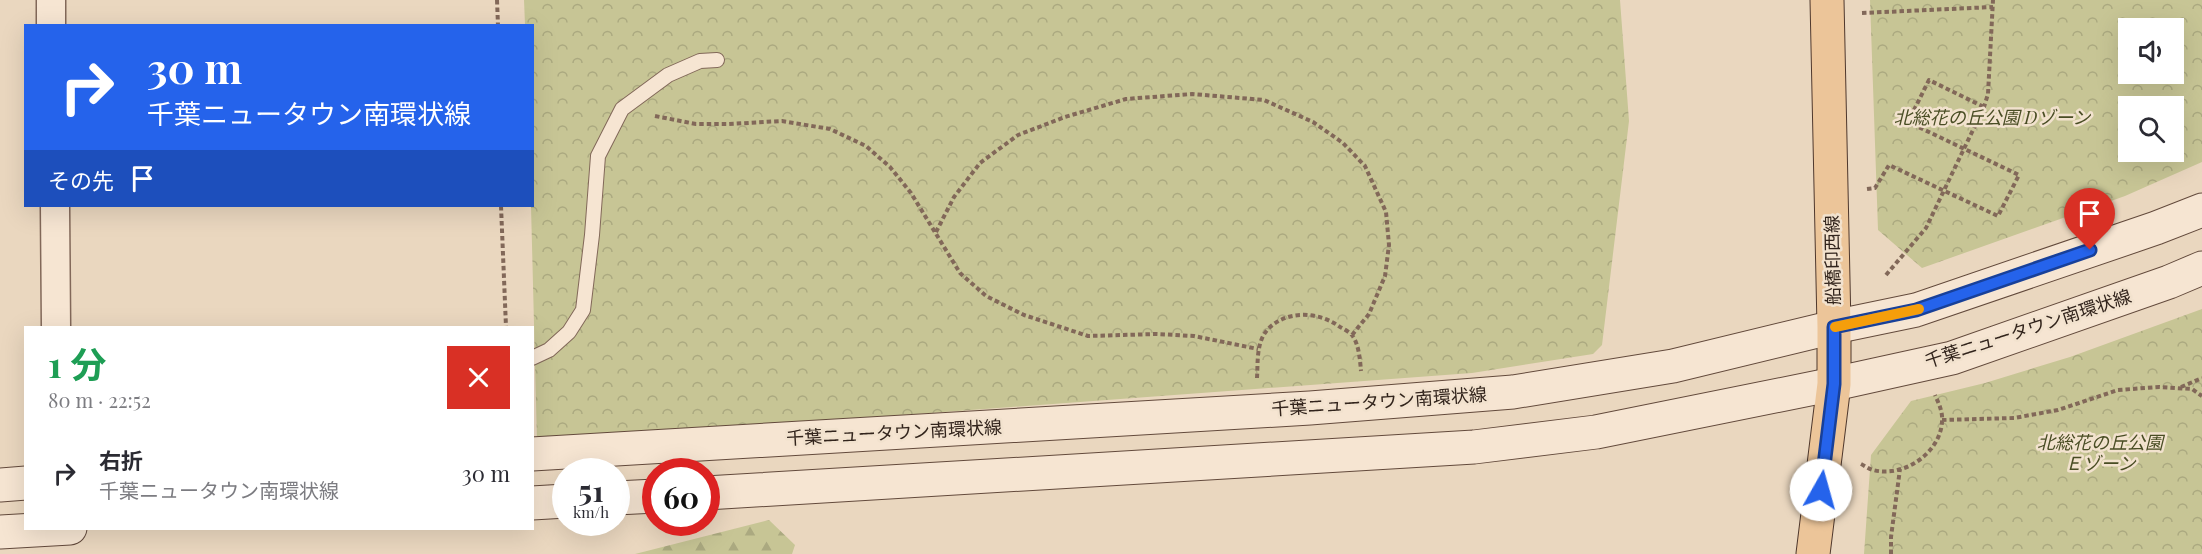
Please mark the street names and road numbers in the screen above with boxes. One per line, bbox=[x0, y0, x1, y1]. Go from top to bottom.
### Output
street label: 船橋印西線 bbox=[1819, 215, 1845, 305]
street label: 千葉ニュータウン南環状線 bbox=[1921, 283, 2134, 373]
street label: 千葉ニュータウン南環状線 bbox=[1270, 381, 1488, 421]
street label: 千葉ニュータウン南環状線 bbox=[785, 414, 1002, 450]

